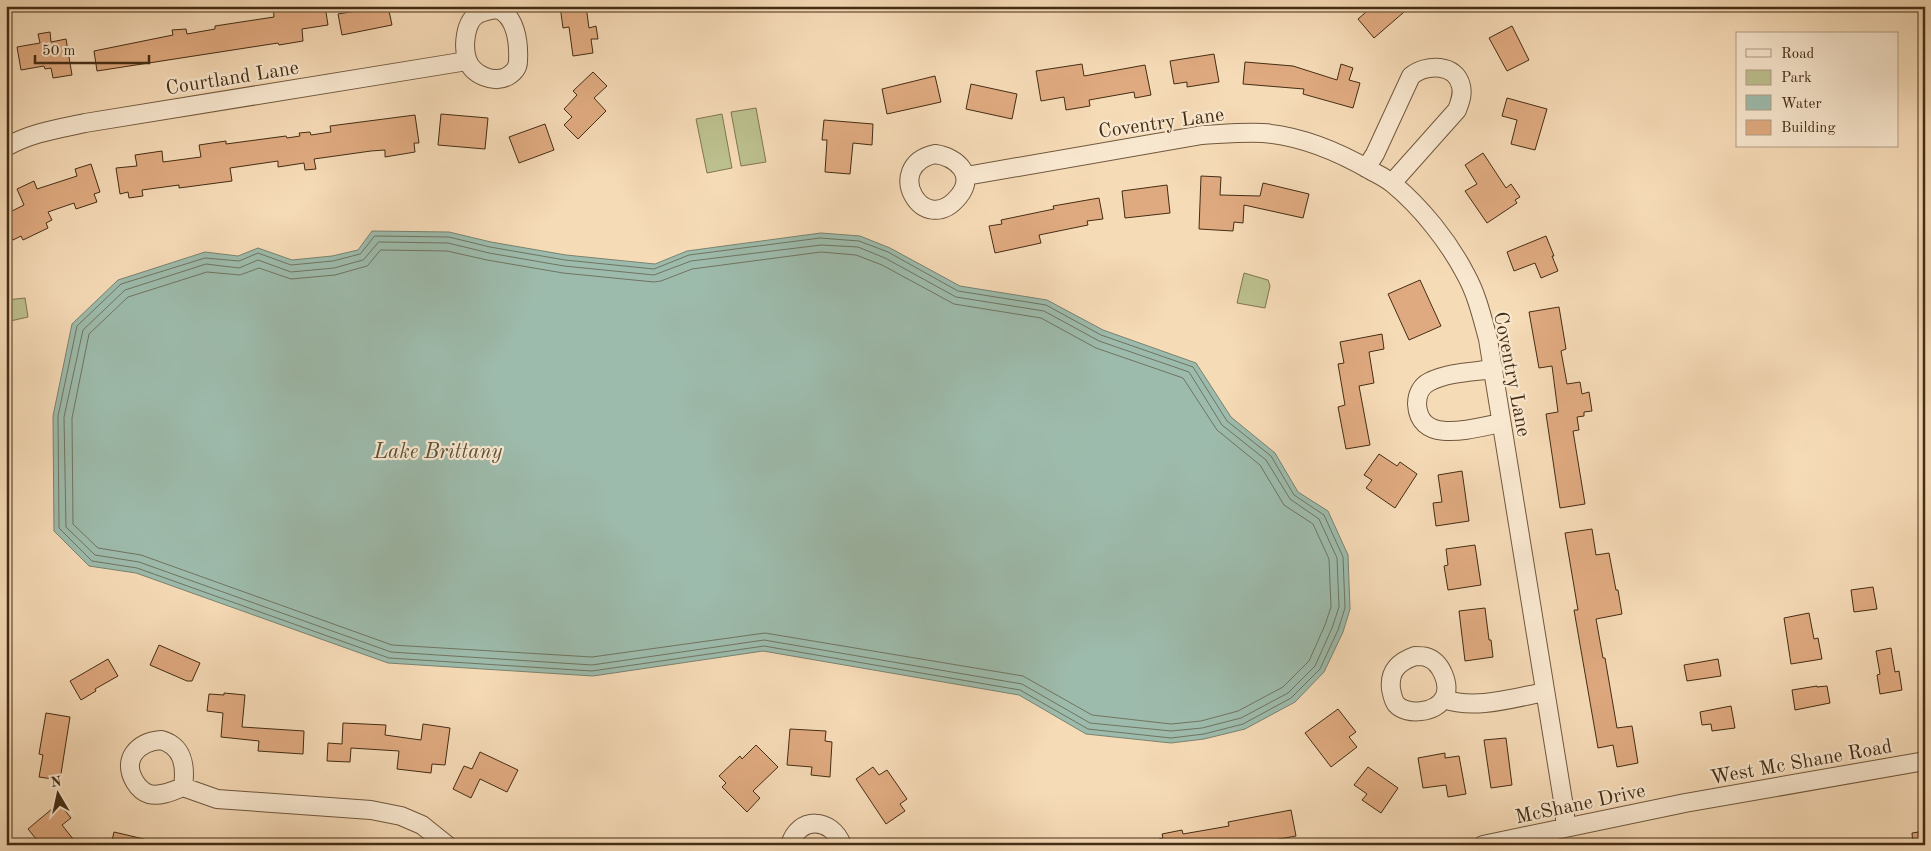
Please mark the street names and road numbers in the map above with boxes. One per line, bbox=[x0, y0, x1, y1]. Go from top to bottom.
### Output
street label: Courtland Lane bbox=[164, 59, 300, 99]
street label: Coventry Lane bbox=[1097, 105, 1225, 143]
street label: Coventry Lane bbox=[1489, 310, 1533, 439]
street label: West Mc Shane Road bbox=[1709, 737, 1894, 789]
street label: McShane Drive bbox=[1514, 781, 1647, 828]

